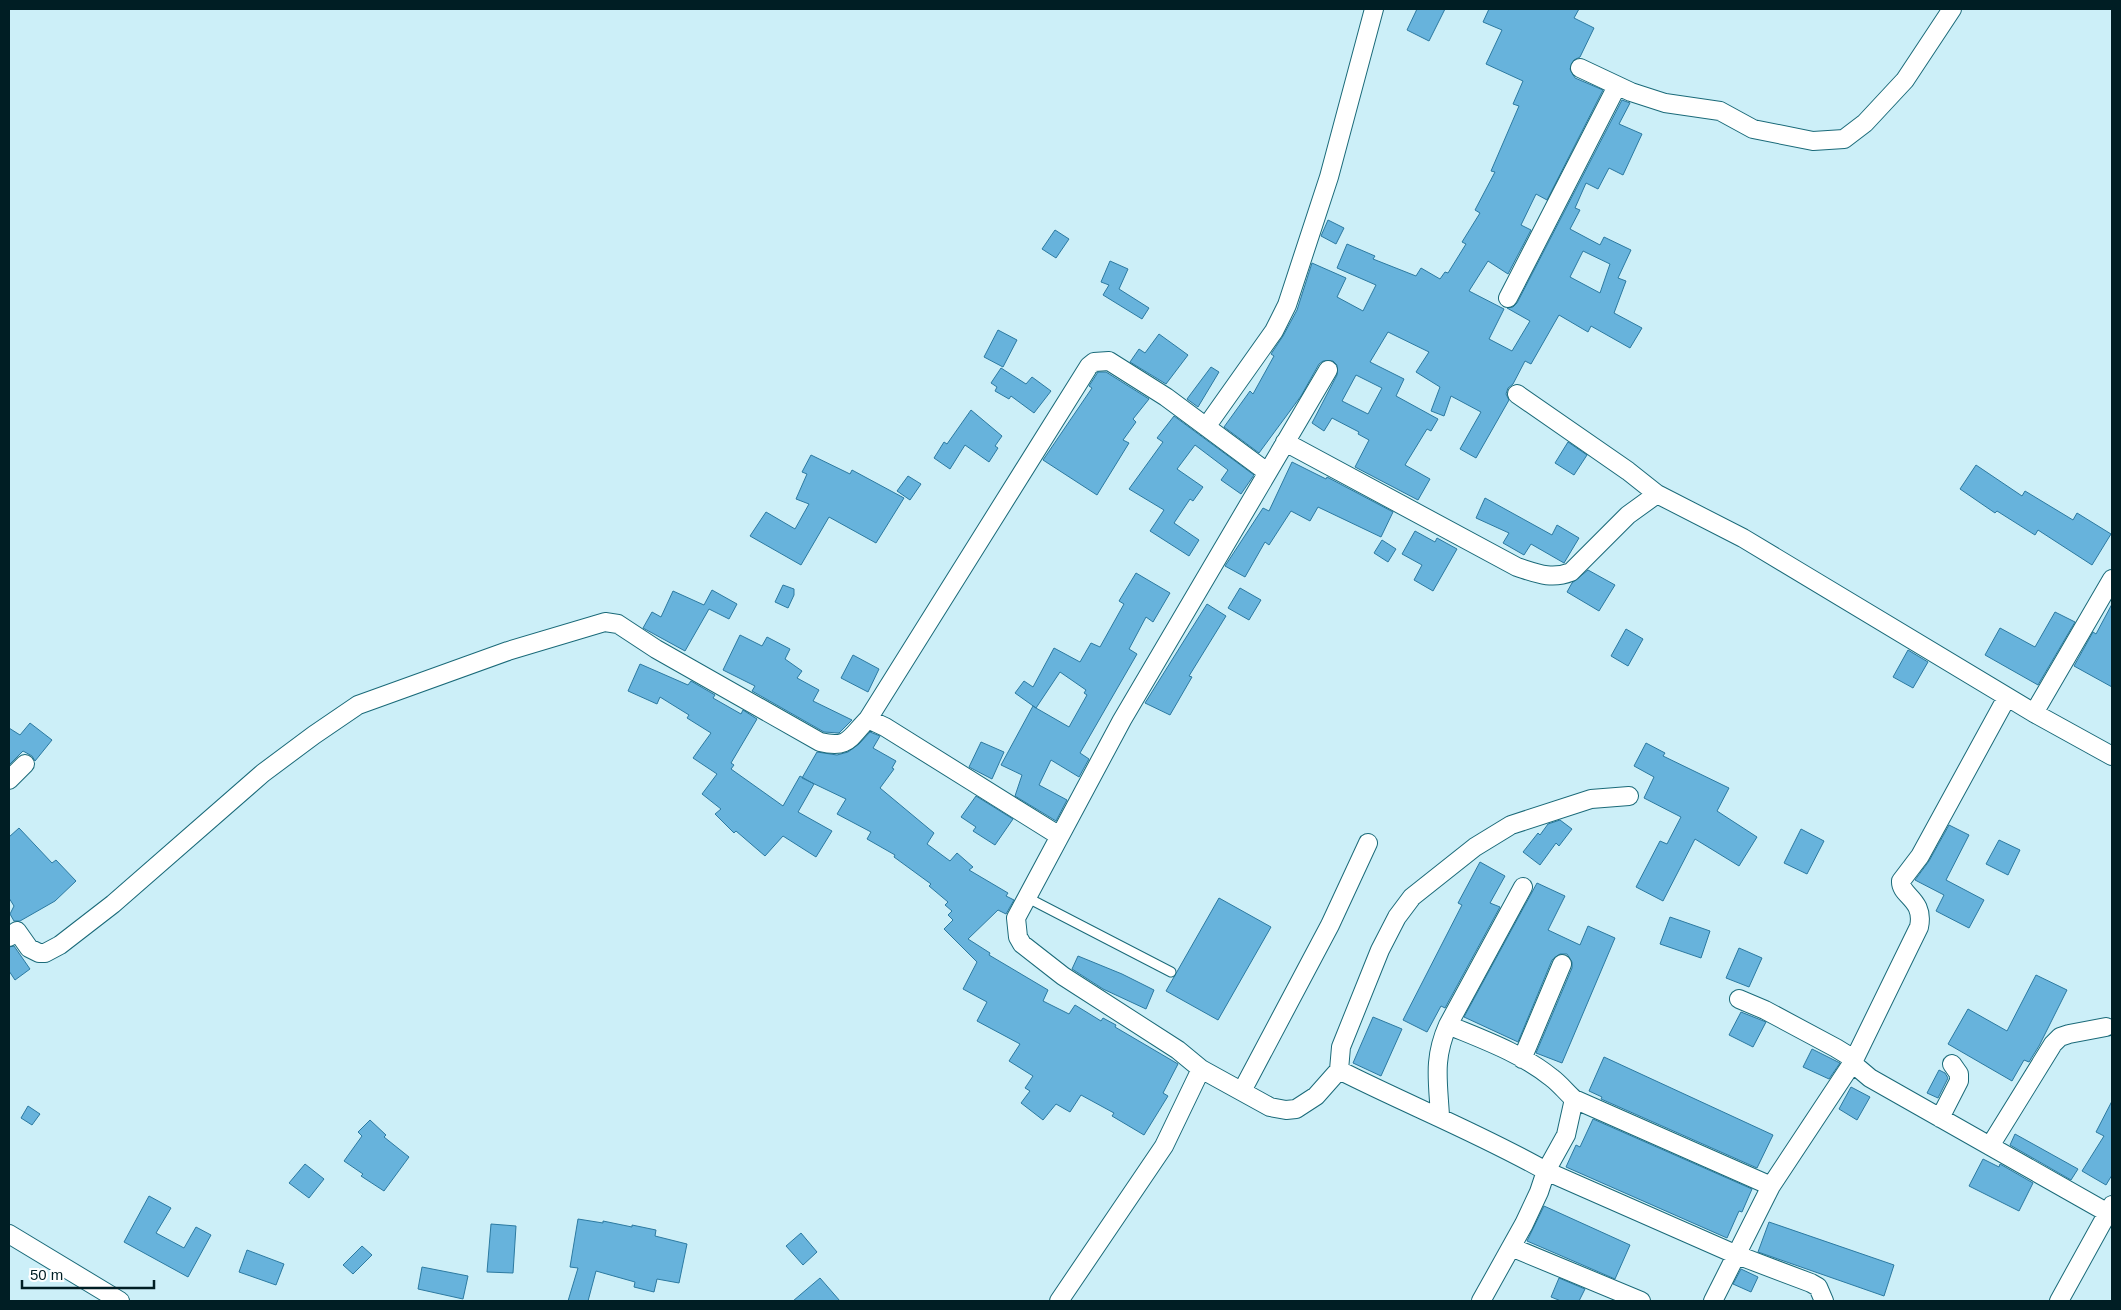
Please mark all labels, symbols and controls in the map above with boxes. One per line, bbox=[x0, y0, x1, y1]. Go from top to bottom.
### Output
scale bar bbox=[22, 1258, 155, 1290]
text: 50 m bbox=[30, 1266, 63, 1283]

